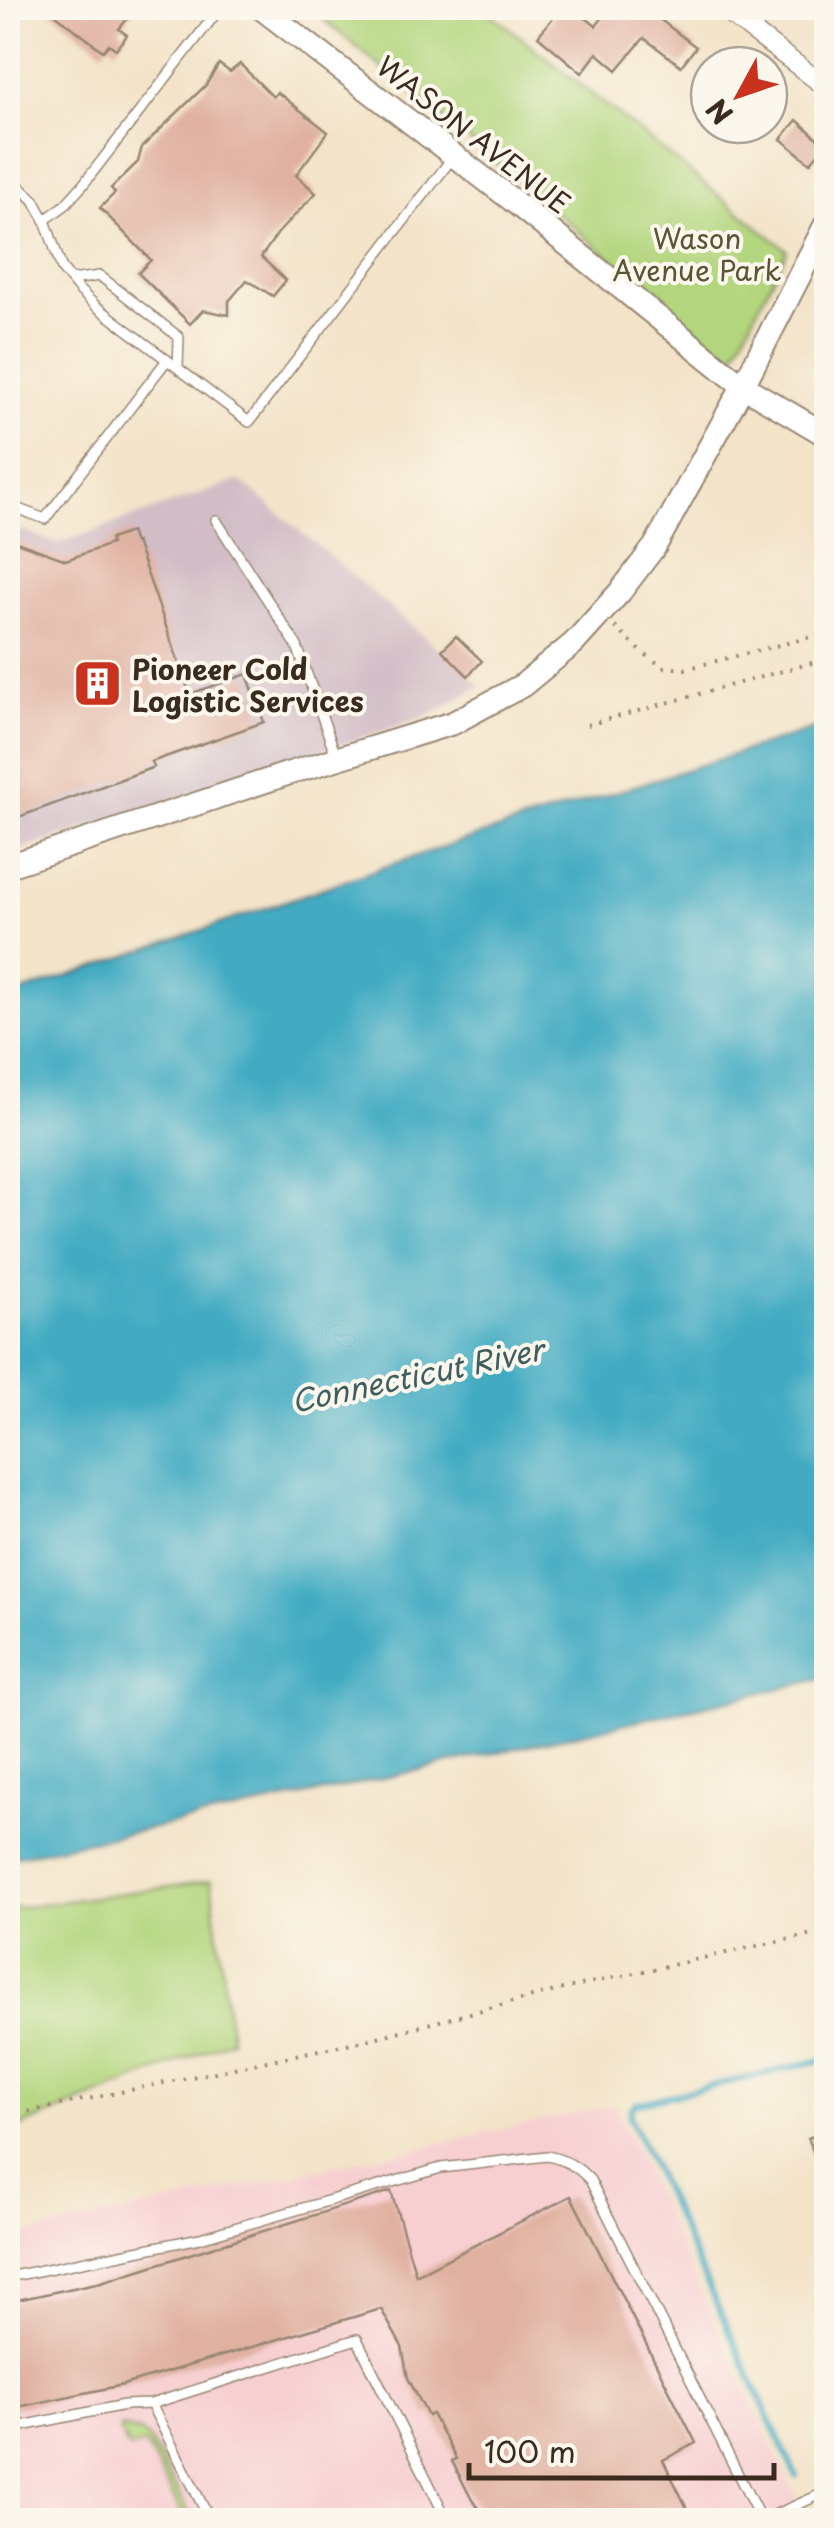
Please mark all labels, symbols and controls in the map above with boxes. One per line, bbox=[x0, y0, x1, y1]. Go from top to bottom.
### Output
street label: WASON AVENUE bbox=[368, 44, 580, 224]
north arrow bbox=[689, 45, 789, 145]
text: N bbox=[695, 90, 742, 134]
park label: Wason Avenue Park bbox=[612, 216, 782, 291]
place label: Pioneer Cold Logistic Services bbox=[132, 647, 364, 722]
building icon: Pioneer Cold Logistic Services bbox=[71, 658, 123, 710]
water label: Connecticut River bbox=[287, 1324, 552, 1423]
scale bar bbox=[469, 2418, 774, 2480]
text: 100 m bbox=[484, 2428, 576, 2473]

